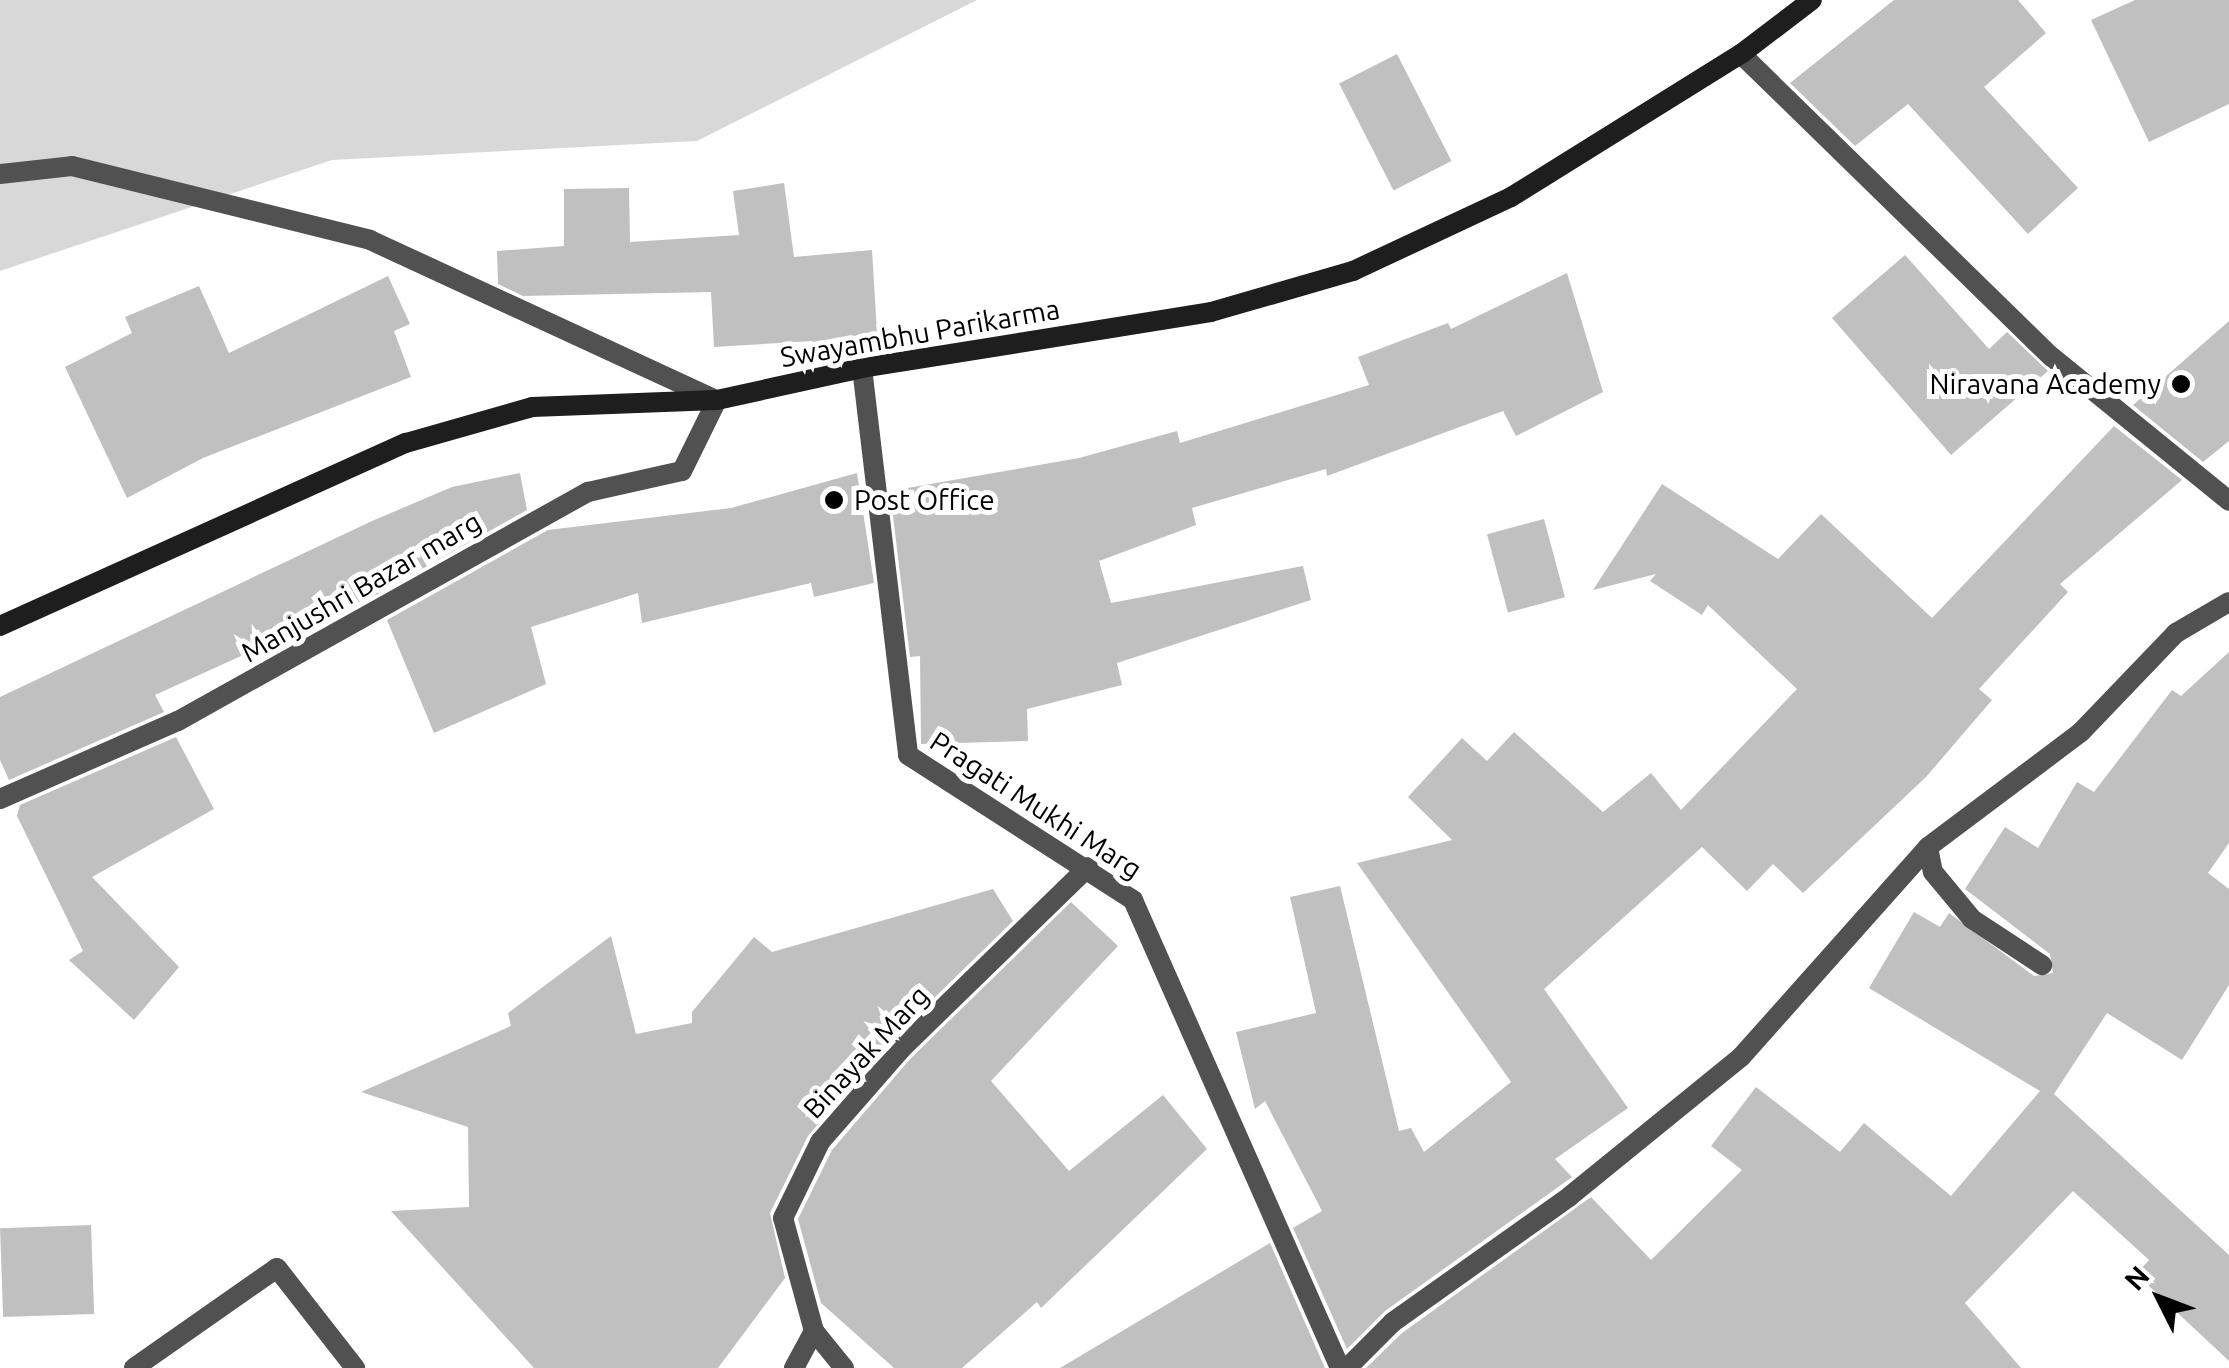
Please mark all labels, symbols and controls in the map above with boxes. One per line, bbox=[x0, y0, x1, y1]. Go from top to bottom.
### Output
street label: Swayambhu Parikarma bbox=[778, 292, 1062, 374]
place label: Niravana Academy bbox=[1929, 367, 2161, 401]
marker: Niravana Academy bbox=[2170, 373, 2192, 395]
place label: Post Office bbox=[854, 483, 995, 517]
marker: Post Office bbox=[823, 489, 845, 511]
street label: Manjushri Bazar marg bbox=[235, 505, 487, 669]
street label: Pragati Mukhi Marg bbox=[924, 724, 1148, 886]
street label: Binayak Marg bbox=[796, 979, 936, 1125]
north arrow bbox=[2109, 1248, 2209, 1348]
text: N bbox=[2118, 1259, 2155, 1296]

